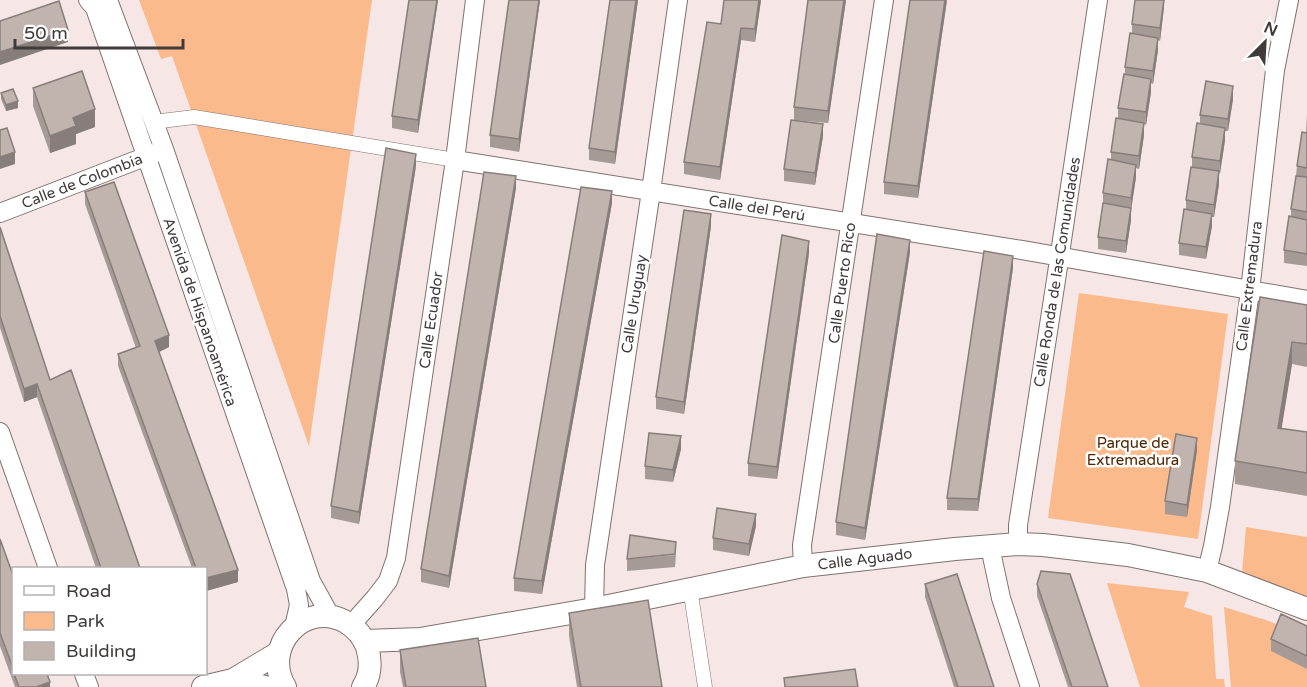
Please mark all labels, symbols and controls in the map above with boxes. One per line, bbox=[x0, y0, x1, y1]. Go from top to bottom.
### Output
scale bar bbox=[15, 12, 183, 50]
north arrow bbox=[1235, 12, 1295, 72]
text: N bbox=[1261, 17, 1281, 41]
text: 50 m bbox=[24, 22, 68, 44]
street label: Calle de Colombia bbox=[19, 150, 145, 212]
street label: Calle Ronda de las Comunidades bbox=[1030, 156, 1084, 388]
street label: Calle del Perú bbox=[707, 191, 807, 225]
street label: Avenida de Hispanoamérica bbox=[159, 215, 241, 409]
street label: Calle Extremadura bbox=[1232, 220, 1266, 352]
street label: Calle Puerto Rico bbox=[825, 221, 859, 345]
street label: Calle Uruguay bbox=[617, 253, 651, 355]
street label: Calle Ecuador bbox=[415, 270, 447, 370]
park label: Parque de Extremadura bbox=[1087, 434, 1179, 469]
street label: Calle Aguado bbox=[817, 544, 913, 574]
legend bbox=[12, 567, 207, 675]
text: Road bbox=[66, 580, 111, 602]
text: Park bbox=[66, 610, 105, 632]
text: Building bbox=[66, 640, 136, 662]

